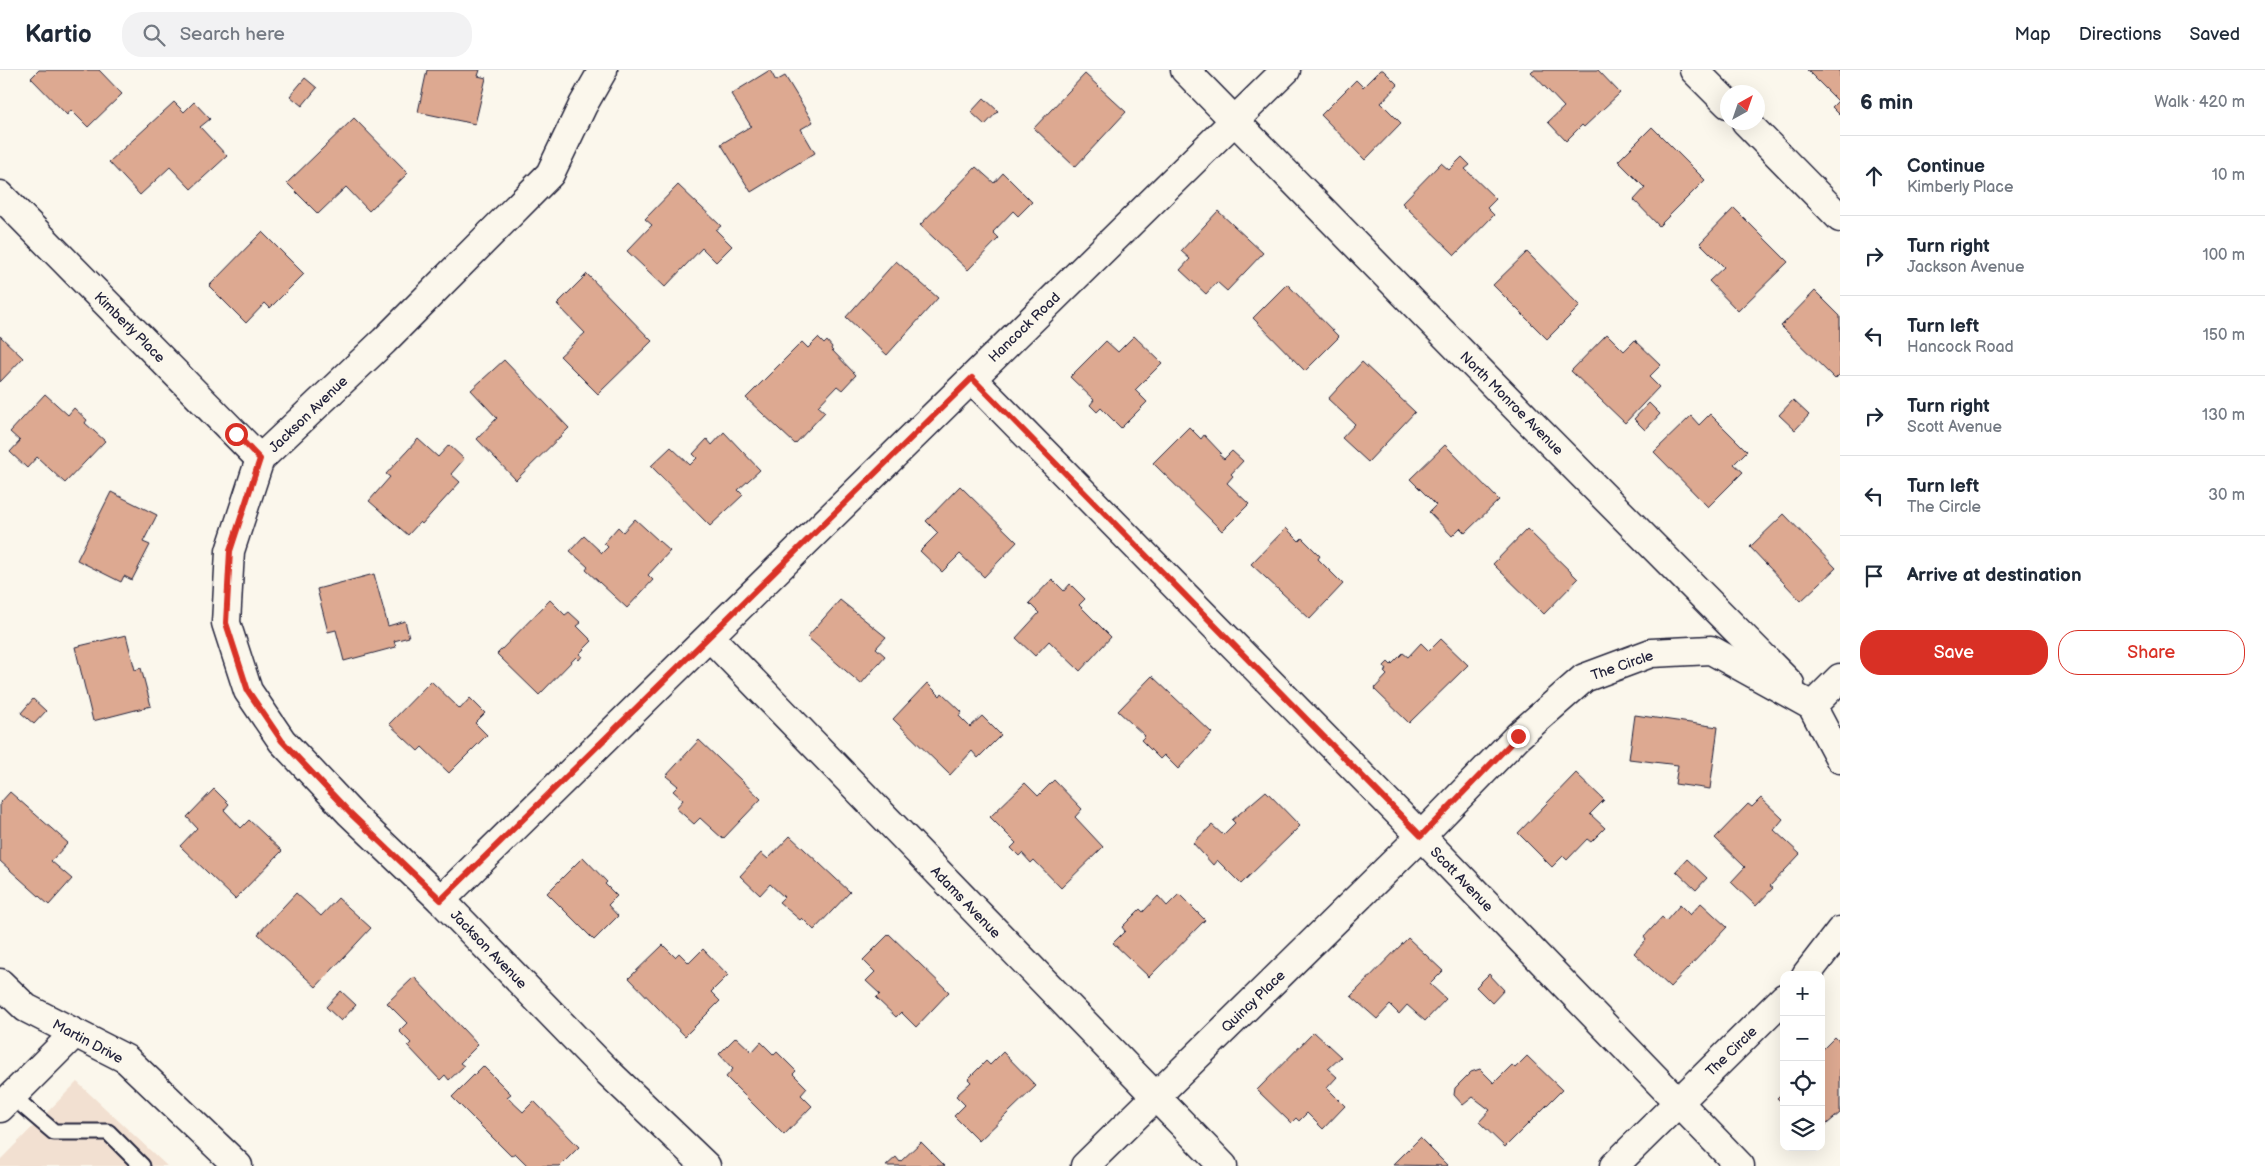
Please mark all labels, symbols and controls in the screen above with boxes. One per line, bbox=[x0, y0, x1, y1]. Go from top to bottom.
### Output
search box bbox=[122, 12, 472, 57]
text: Kartio bbox=[25, 20, 92, 49]
icon: search bbox=[140, 21, 168, 49]
text: Search here bbox=[180, 23, 285, 46]
text: Map bbox=[2015, 24, 2051, 45]
text: Directions bbox=[2079, 24, 2161, 45]
text: Saved bbox=[2189, 24, 2240, 45]
north arrow bbox=[1720, 85, 1765, 130]
text: 6 min bbox=[1860, 90, 1913, 115]
text: Walk · 420 m bbox=[2154, 93, 2245, 112]
text: Continue bbox=[1907, 155, 1985, 178]
icon: ahead bbox=[1860, 162, 1888, 190]
text: 10 m bbox=[2212, 166, 2245, 185]
text: Kimberly Place bbox=[1907, 178, 2013, 197]
text: Turn right bbox=[1907, 235, 1990, 258]
icon: right bbox=[1860, 242, 1888, 270]
text: 100 m bbox=[2202, 246, 2245, 265]
text: Jackson Avenue bbox=[1907, 258, 2025, 277]
street label: Kimberly Place bbox=[91, 288, 169, 366]
street label: Hancock Road bbox=[985, 289, 1064, 366]
text: Turn left bbox=[1907, 315, 1979, 338]
icon: left bbox=[1860, 322, 1888, 350]
text: 150 m bbox=[2203, 326, 2245, 345]
text: Hancock Road bbox=[1907, 338, 2014, 357]
street label: North Monroe Avenue bbox=[1456, 348, 1567, 459]
street label: Jackson Avenue bbox=[265, 373, 351, 456]
text: Turn right bbox=[1907, 395, 1990, 418]
icon: right bbox=[1860, 402, 1888, 430]
text: 130 m bbox=[2202, 406, 2245, 425]
text: Scott Avenue bbox=[1907, 418, 2002, 437]
route start bbox=[225, 423, 248, 446]
text: Turn left bbox=[1907, 475, 1979, 498]
icon: left bbox=[1860, 482, 1888, 510]
text: 30 m bbox=[2208, 486, 2245, 505]
text: The Circle bbox=[1907, 498, 1981, 517]
icon: arrive bbox=[1860, 562, 1888, 590]
text: Arrive at destination bbox=[1907, 564, 2082, 587]
button: Save bbox=[1860, 630, 2048, 675]
button: Share bbox=[2058, 630, 2245, 675]
street label: The Circle bbox=[1589, 647, 1655, 684]
route end bbox=[1507, 725, 1530, 748]
street label: Scott Avenue bbox=[1427, 844, 1497, 915]
street label: Adams Avenue bbox=[927, 863, 1004, 942]
street label: Jackson Avenue bbox=[447, 906, 530, 992]
street label: Quincy Place bbox=[1218, 967, 1289, 1036]
map controls bbox=[1780, 971, 1825, 1151]
button: + bbox=[1780, 971, 1825, 1016]
street label: Martin Drive bbox=[50, 1016, 126, 1067]
button: − bbox=[1780, 1016, 1825, 1061]
street label: The Circle bbox=[1702, 1023, 1761, 1080]
button: locate bbox=[1780, 1061, 1825, 1106]
button: layers bbox=[1780, 1106, 1825, 1151]

